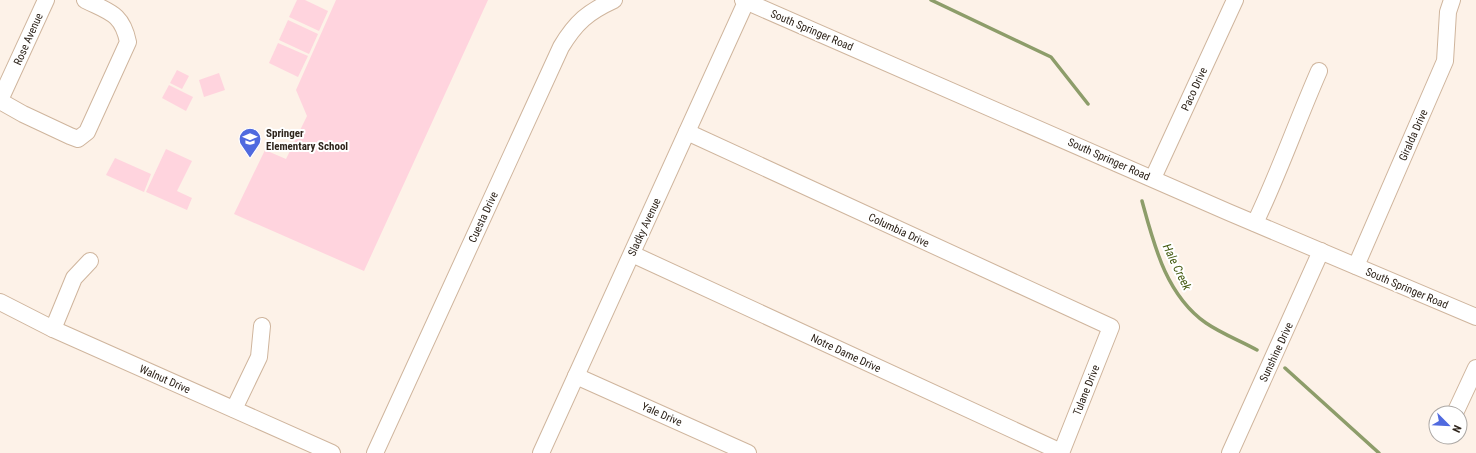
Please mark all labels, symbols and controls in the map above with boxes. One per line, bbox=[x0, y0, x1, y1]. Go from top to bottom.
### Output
street label: South Springer Road bbox=[769, 7, 855, 54]
street label: Rose Avenue bbox=[11, 11, 46, 67]
street label: Paco Drive bbox=[1179, 65, 1210, 113]
street label: Giralda Drive bbox=[1396, 107, 1431, 163]
school or university icon: Springer Elementary School bbox=[237, 126, 263, 159]
place label: Springer Elementary School bbox=[266, 127, 348, 153]
street label: South Springer Road bbox=[1066, 136, 1152, 183]
street label: Cuesta Drive bbox=[466, 190, 501, 245]
street label: Sladky Avenue bbox=[625, 196, 664, 258]
street label: Columbia Drive bbox=[866, 211, 931, 250]
water label: Hale Creek bbox=[1160, 242, 1195, 293]
street label: South Springer Road bbox=[1364, 265, 1450, 312]
street label: Sunshine Drive bbox=[1257, 320, 1296, 384]
street label: Notre Dame Drive bbox=[809, 332, 883, 375]
street label: Walnut Drive bbox=[137, 362, 192, 396]
street label: Tulane Drive bbox=[1070, 363, 1102, 417]
street label: Yale Drive bbox=[640, 400, 684, 429]
north arrow bbox=[1428, 405, 1468, 445]
text: N bbox=[1449, 423, 1464, 435]

